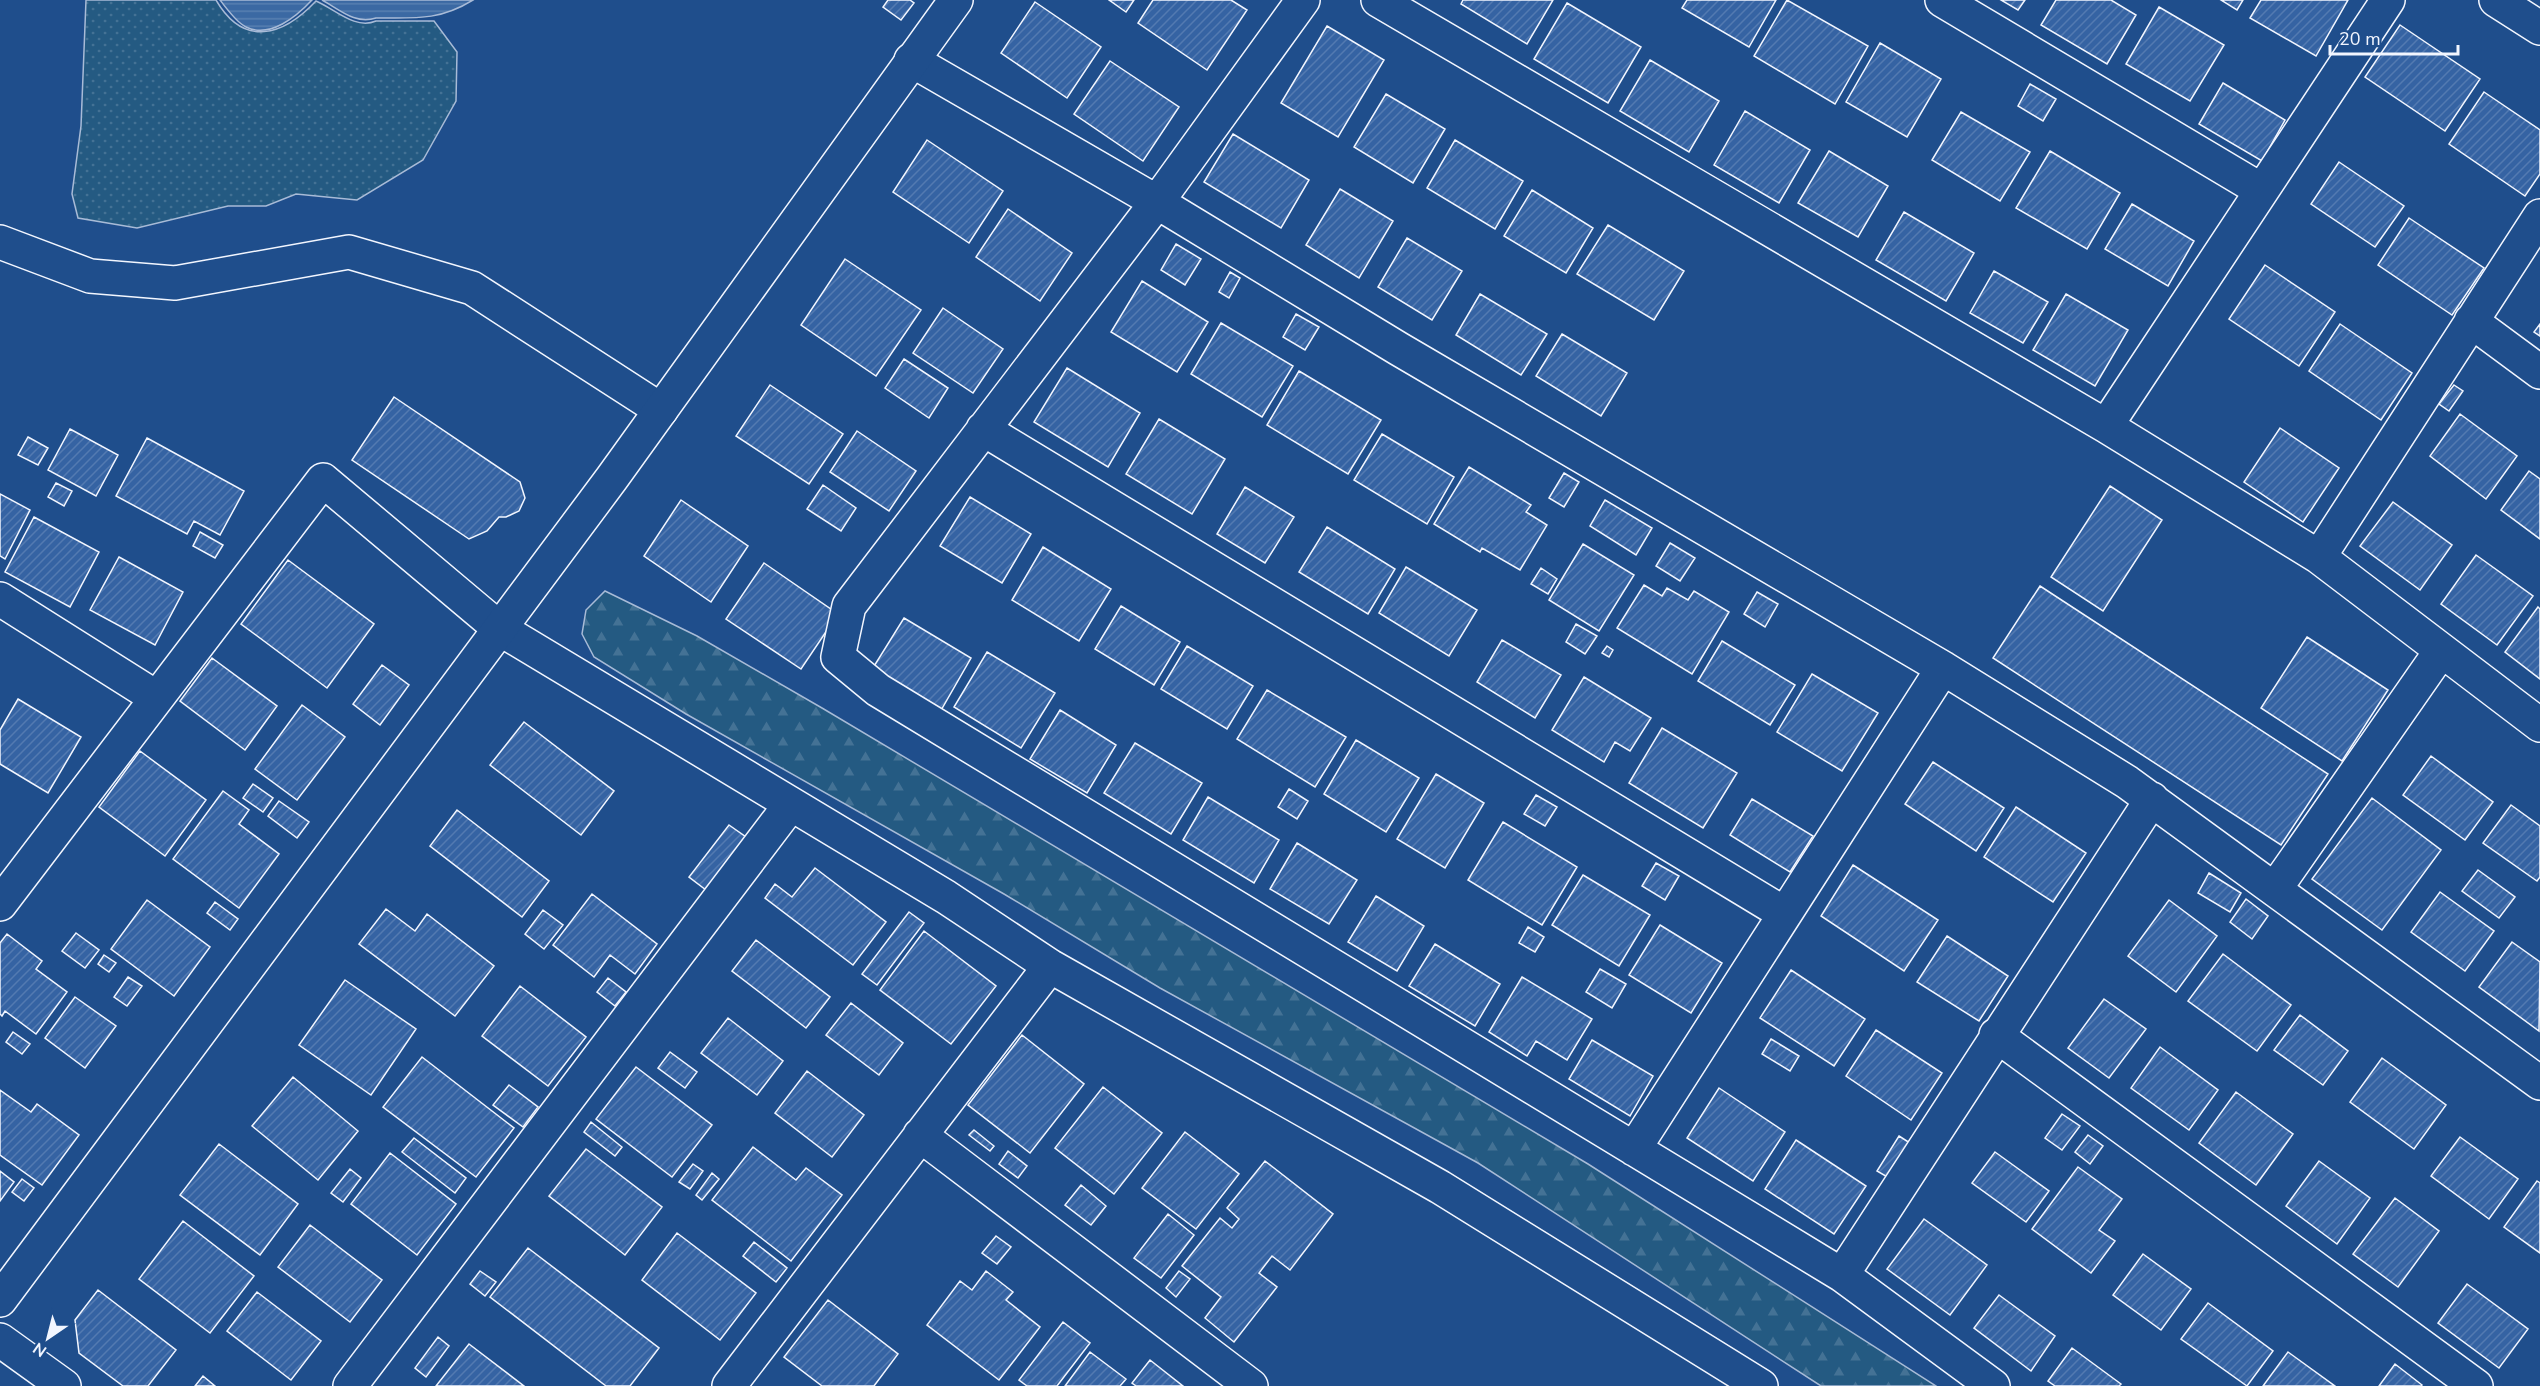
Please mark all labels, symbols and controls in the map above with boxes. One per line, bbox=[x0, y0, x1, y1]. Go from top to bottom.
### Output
scale bar bbox=[2330, 18, 2458, 56]
text: 20 m bbox=[2339, 27, 2381, 51]
north arrow bbox=[18, 1308, 78, 1368]
text: N bbox=[29, 1337, 51, 1362]

